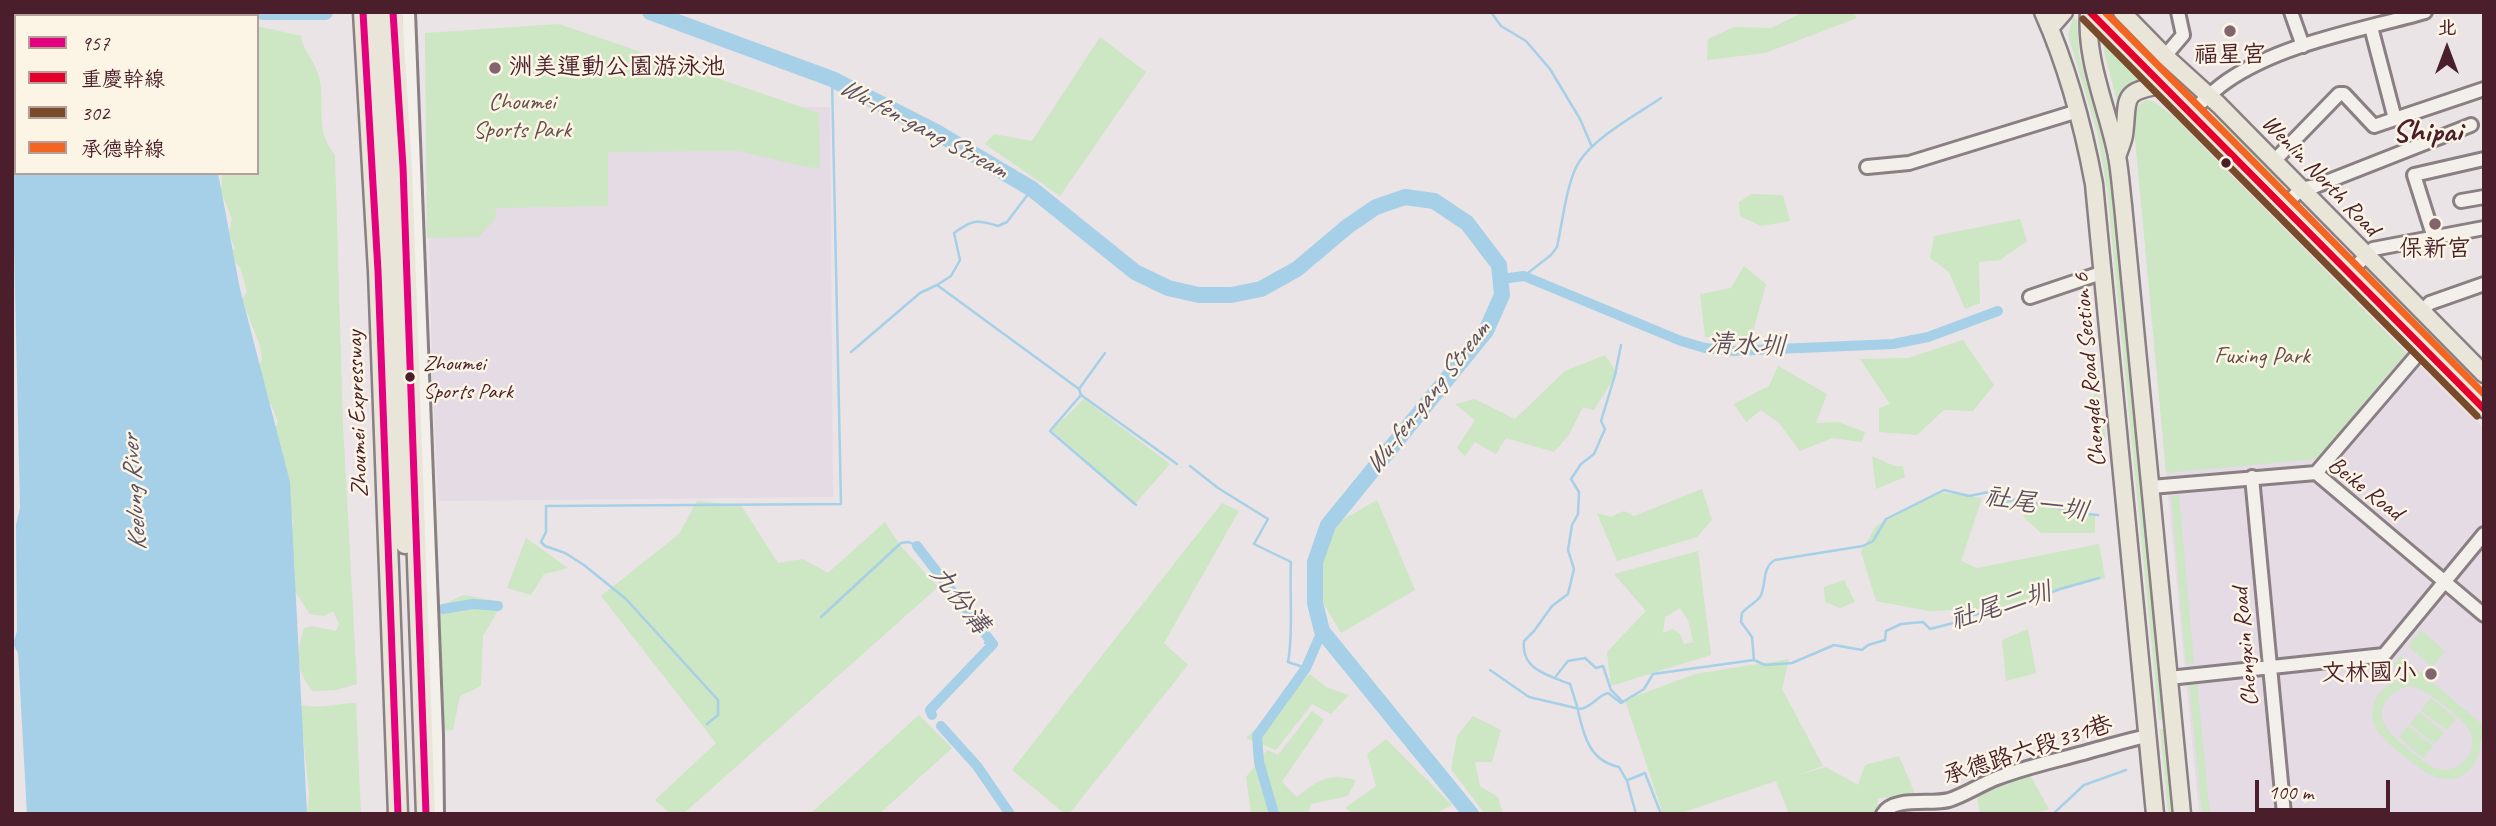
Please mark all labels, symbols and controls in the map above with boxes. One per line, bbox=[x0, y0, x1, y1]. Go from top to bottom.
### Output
legend bbox=[14, 14, 259, 175]
north arrow bbox=[2412, 14, 2482, 84]
text: 北 bbox=[2437, 16, 2457, 40]
marker: 福星宮 bbox=[2222, 23, 2238, 39]
text: 957 bbox=[81, 30, 109, 56]
place label: 福星宮 bbox=[2194, 42, 2266, 70]
place label: 洲美運動公園游泳池 bbox=[509, 54, 725, 82]
marker: 洲美運動公園游泳池 bbox=[487, 60, 503, 76]
text: 重慶幹線 bbox=[81, 66, 165, 92]
water label: Wu-fen-gang Stream bbox=[834, 72, 1012, 186]
park label: Choumei Sports Park bbox=[473, 89, 571, 145]
text: 302 bbox=[81, 100, 109, 126]
street label: Wenlin North Road bbox=[2255, 109, 2385, 243]
district label: Shipai bbox=[2392, 114, 2462, 152]
text: 承德幹線 bbox=[81, 136, 165, 162]
unlabelled marker bbox=[2219, 156, 2233, 170]
marker: 保新宮 bbox=[2427, 216, 2443, 232]
place label: 保新宮 bbox=[2399, 236, 2471, 264]
street label: Chengde Road Section 6 bbox=[2067, 272, 2113, 468]
water label: Wu-fen-gang Stream bbox=[1359, 315, 1497, 481]
water label: 清水圳 bbox=[1706, 329, 1786, 363]
street label: Zhoumei Expressway bbox=[341, 330, 375, 498]
park label: Fuxing Park bbox=[2214, 343, 2310, 371]
place label: Zhoumei Sports Park bbox=[423, 351, 513, 402]
marker: Zhoumei Sports Park bbox=[403, 370, 417, 384]
water label: Keelung River bbox=[115, 434, 155, 552]
street label: Beike Road bbox=[2322, 451, 2408, 527]
water label: 社尾一圳 bbox=[1982, 481, 2090, 529]
water label: 九份溝 bbox=[923, 560, 995, 640]
water label: 社尾二圳 bbox=[1947, 577, 2055, 637]
street label: Chengxin Road bbox=[2226, 586, 2266, 708]
place label: 文林國小 bbox=[2321, 660, 2417, 688]
marker: 文林國小 bbox=[2423, 666, 2439, 682]
street label: 承德路六段331巷 bbox=[1940, 710, 2116, 792]
scale bar bbox=[2258, 766, 2393, 810]
text: 100 m bbox=[2268, 779, 2313, 805]

